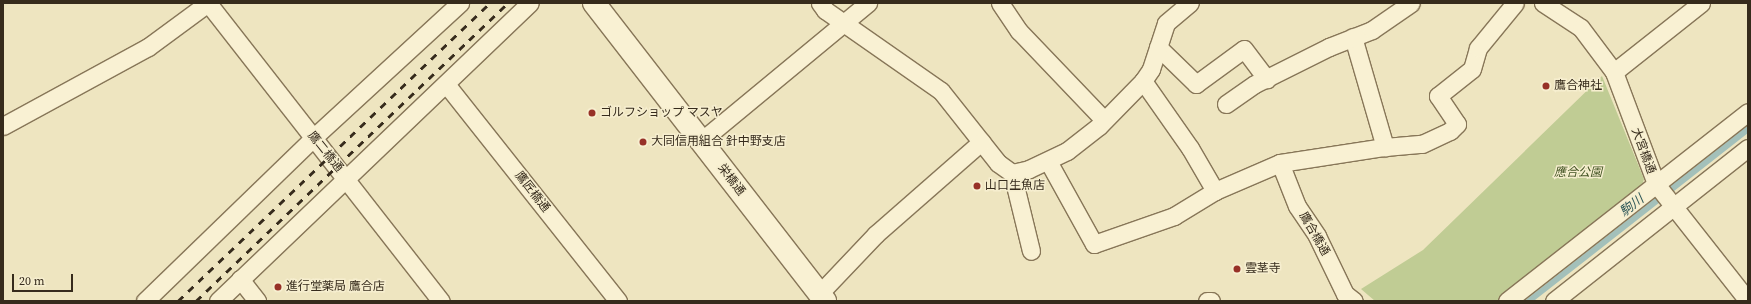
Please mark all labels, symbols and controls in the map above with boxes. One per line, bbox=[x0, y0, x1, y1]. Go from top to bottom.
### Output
place label: 鷹合神社 bbox=[1554, 79, 1602, 93]
marker: 鷹合神社 bbox=[1541, 81, 1551, 91]
place label: ゴルフショップ マスヤ bbox=[600, 106, 723, 120]
marker: ゴルフショップ マスヤ bbox=[587, 108, 597, 118]
street label: 大宮橋通 bbox=[1628, 126, 1658, 176]
street label: 鷹二橋通 bbox=[304, 129, 346, 175]
place label: 大同信用組合 針中野支店 bbox=[651, 135, 786, 149]
marker: 大同信用組合 針中野支店 bbox=[638, 137, 648, 147]
street label: 栄橋通 bbox=[714, 161, 748, 199]
park label: 應合公園 bbox=[1554, 166, 1602, 180]
street label: 鷹匠橋通 bbox=[512, 169, 552, 215]
place label: 山口生魚店 bbox=[985, 179, 1045, 193]
marker: 山口生魚店 bbox=[972, 181, 982, 191]
water label: 駒川 bbox=[1617, 192, 1647, 220]
street label: 鷹合橋通 bbox=[1296, 210, 1332, 258]
place label: 雲茎寺 bbox=[1245, 262, 1281, 276]
marker: 雲茎寺 bbox=[1232, 264, 1242, 274]
scale bar bbox=[14, 266, 75, 292]
text: 20 m bbox=[19, 273, 45, 289]
place label: 進行堂薬局 鷹合店 bbox=[286, 280, 385, 294]
marker: 進行堂薬局 鷹合店 bbox=[273, 282, 283, 292]

